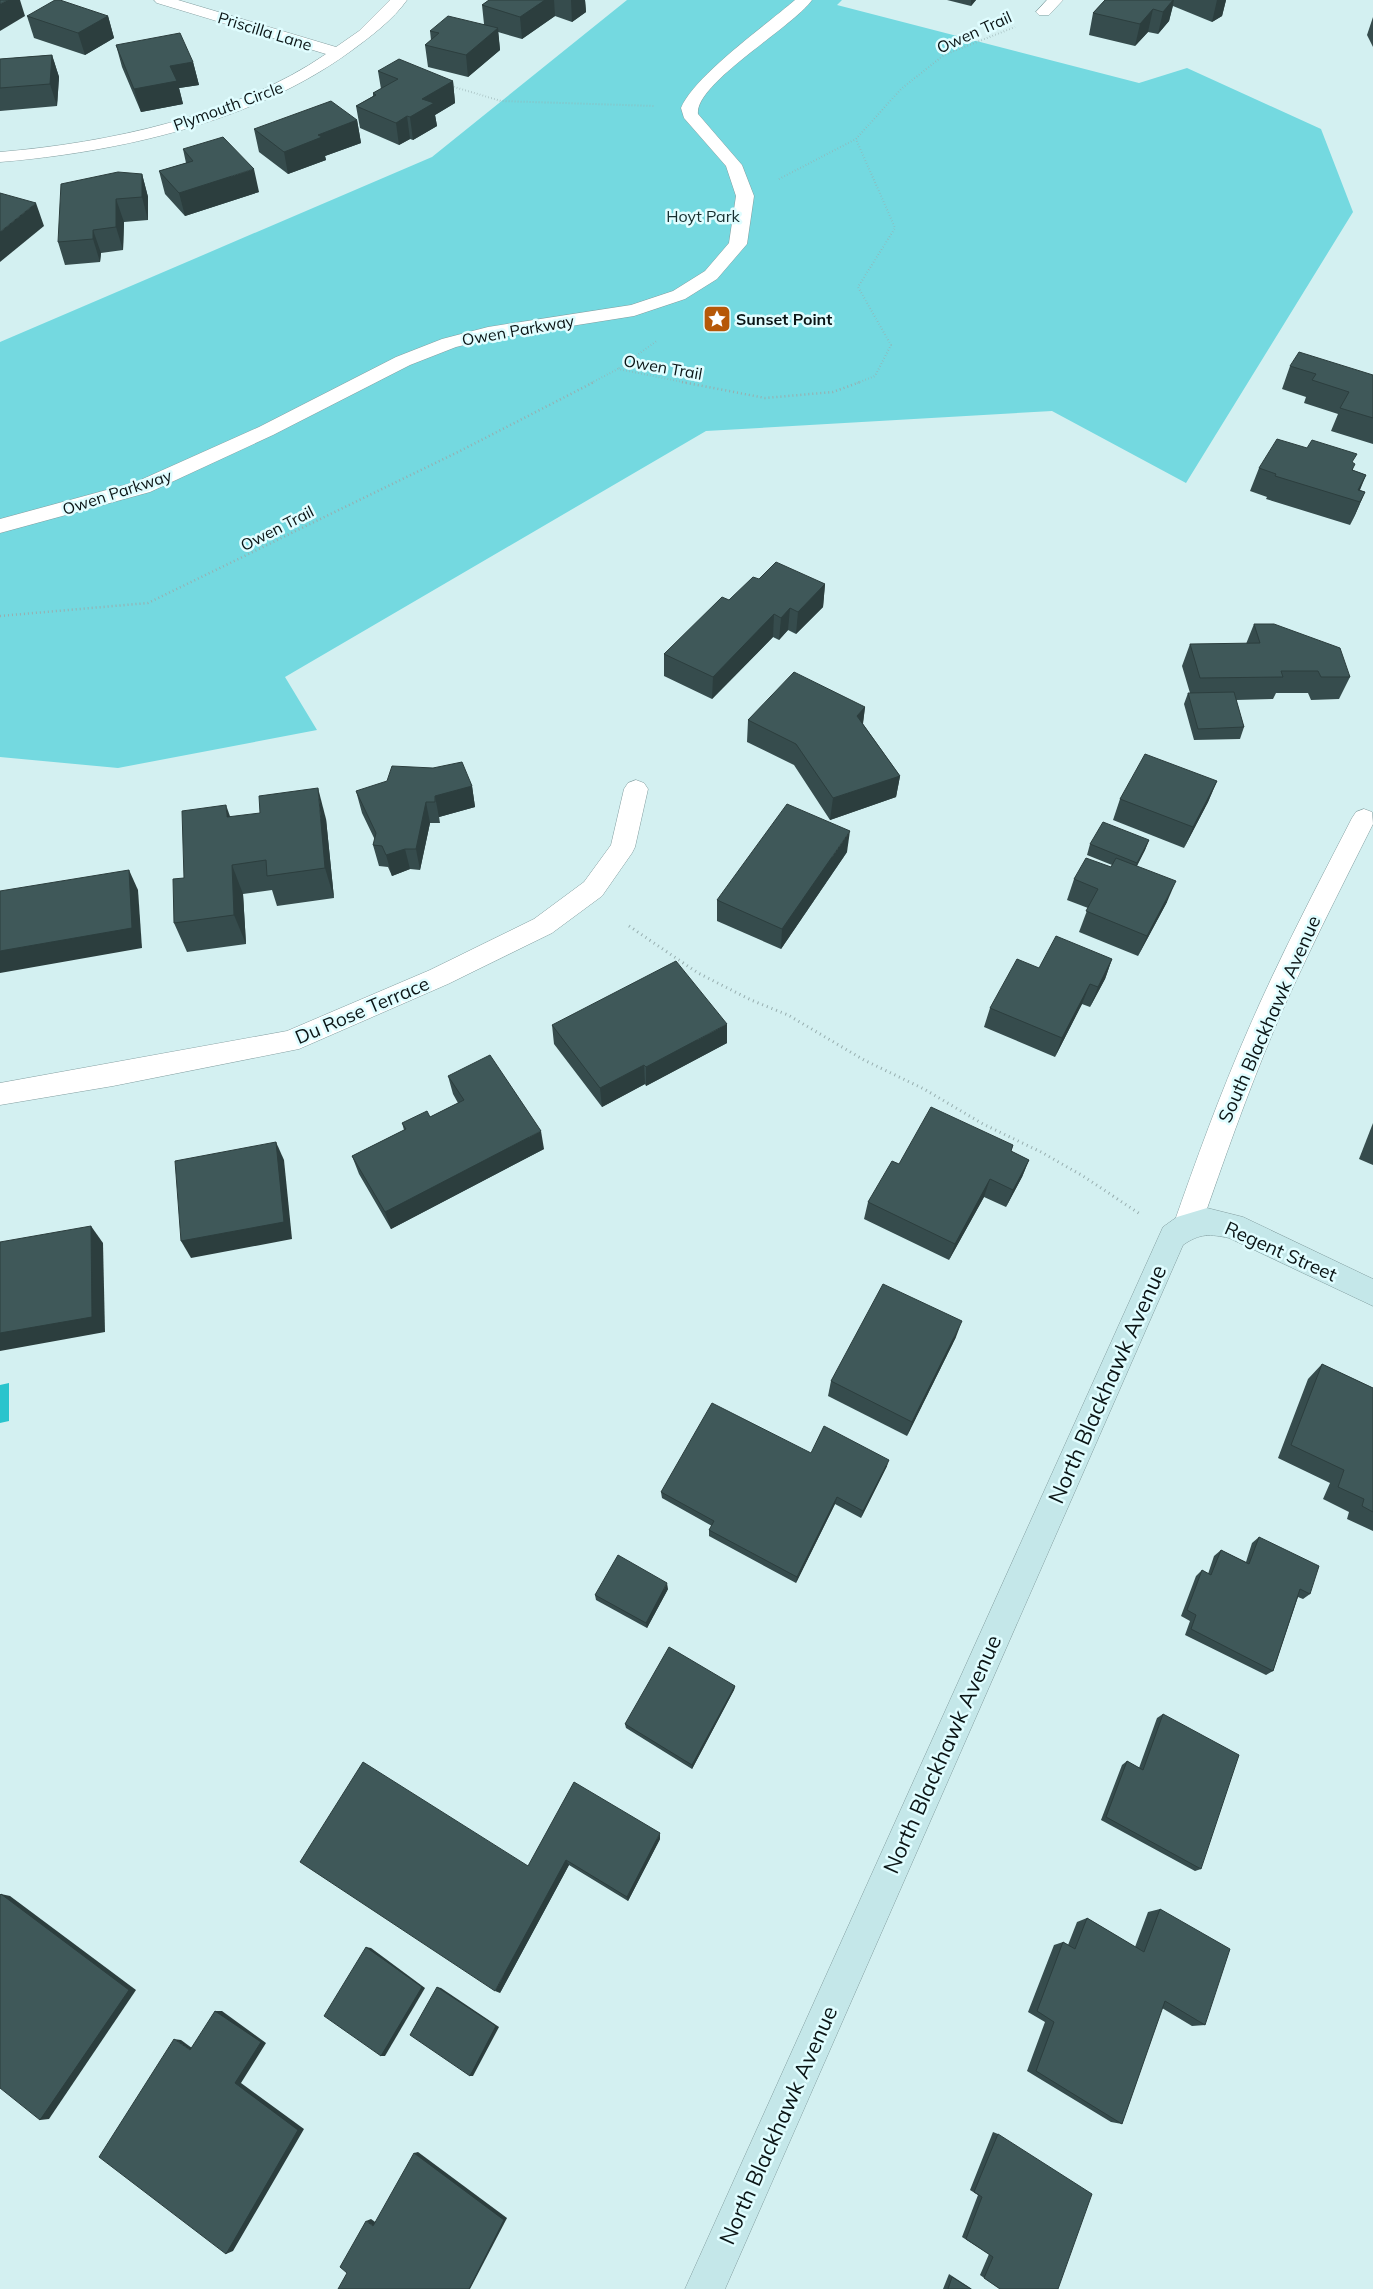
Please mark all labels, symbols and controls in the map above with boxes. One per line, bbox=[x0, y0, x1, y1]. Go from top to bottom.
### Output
street label: Priscilla Lane bbox=[216, 7, 314, 55]
street label: Owen Trail bbox=[933, 7, 1015, 57]
street label: Plymouth Circle bbox=[170, 77, 286, 135]
park label: Hoyt Park bbox=[666, 206, 740, 226]
place icon: Sunset Point bbox=[702, 304, 732, 334]
place label: Sunset Point bbox=[736, 309, 832, 329]
street label: Owen Parkway bbox=[460, 310, 576, 350]
street label: Owen Trail bbox=[622, 350, 704, 384]
street label: Owen Parkway bbox=[60, 465, 175, 519]
street label: Owen Trail bbox=[237, 501, 317, 555]
street label: South Blackhawk Avenue bbox=[1212, 912, 1326, 1126]
street label: Du Rose Terrace bbox=[291, 971, 433, 1049]
street label: Regent Street bbox=[1221, 1216, 1341, 1287]
street label: North Blackhawk Avenue bbox=[1042, 1260, 1172, 1508]
street label: North Blackhawk Avenue bbox=[877, 1630, 1007, 1878]
street label: North Blackhawk Avenue bbox=[713, 2001, 843, 2249]

